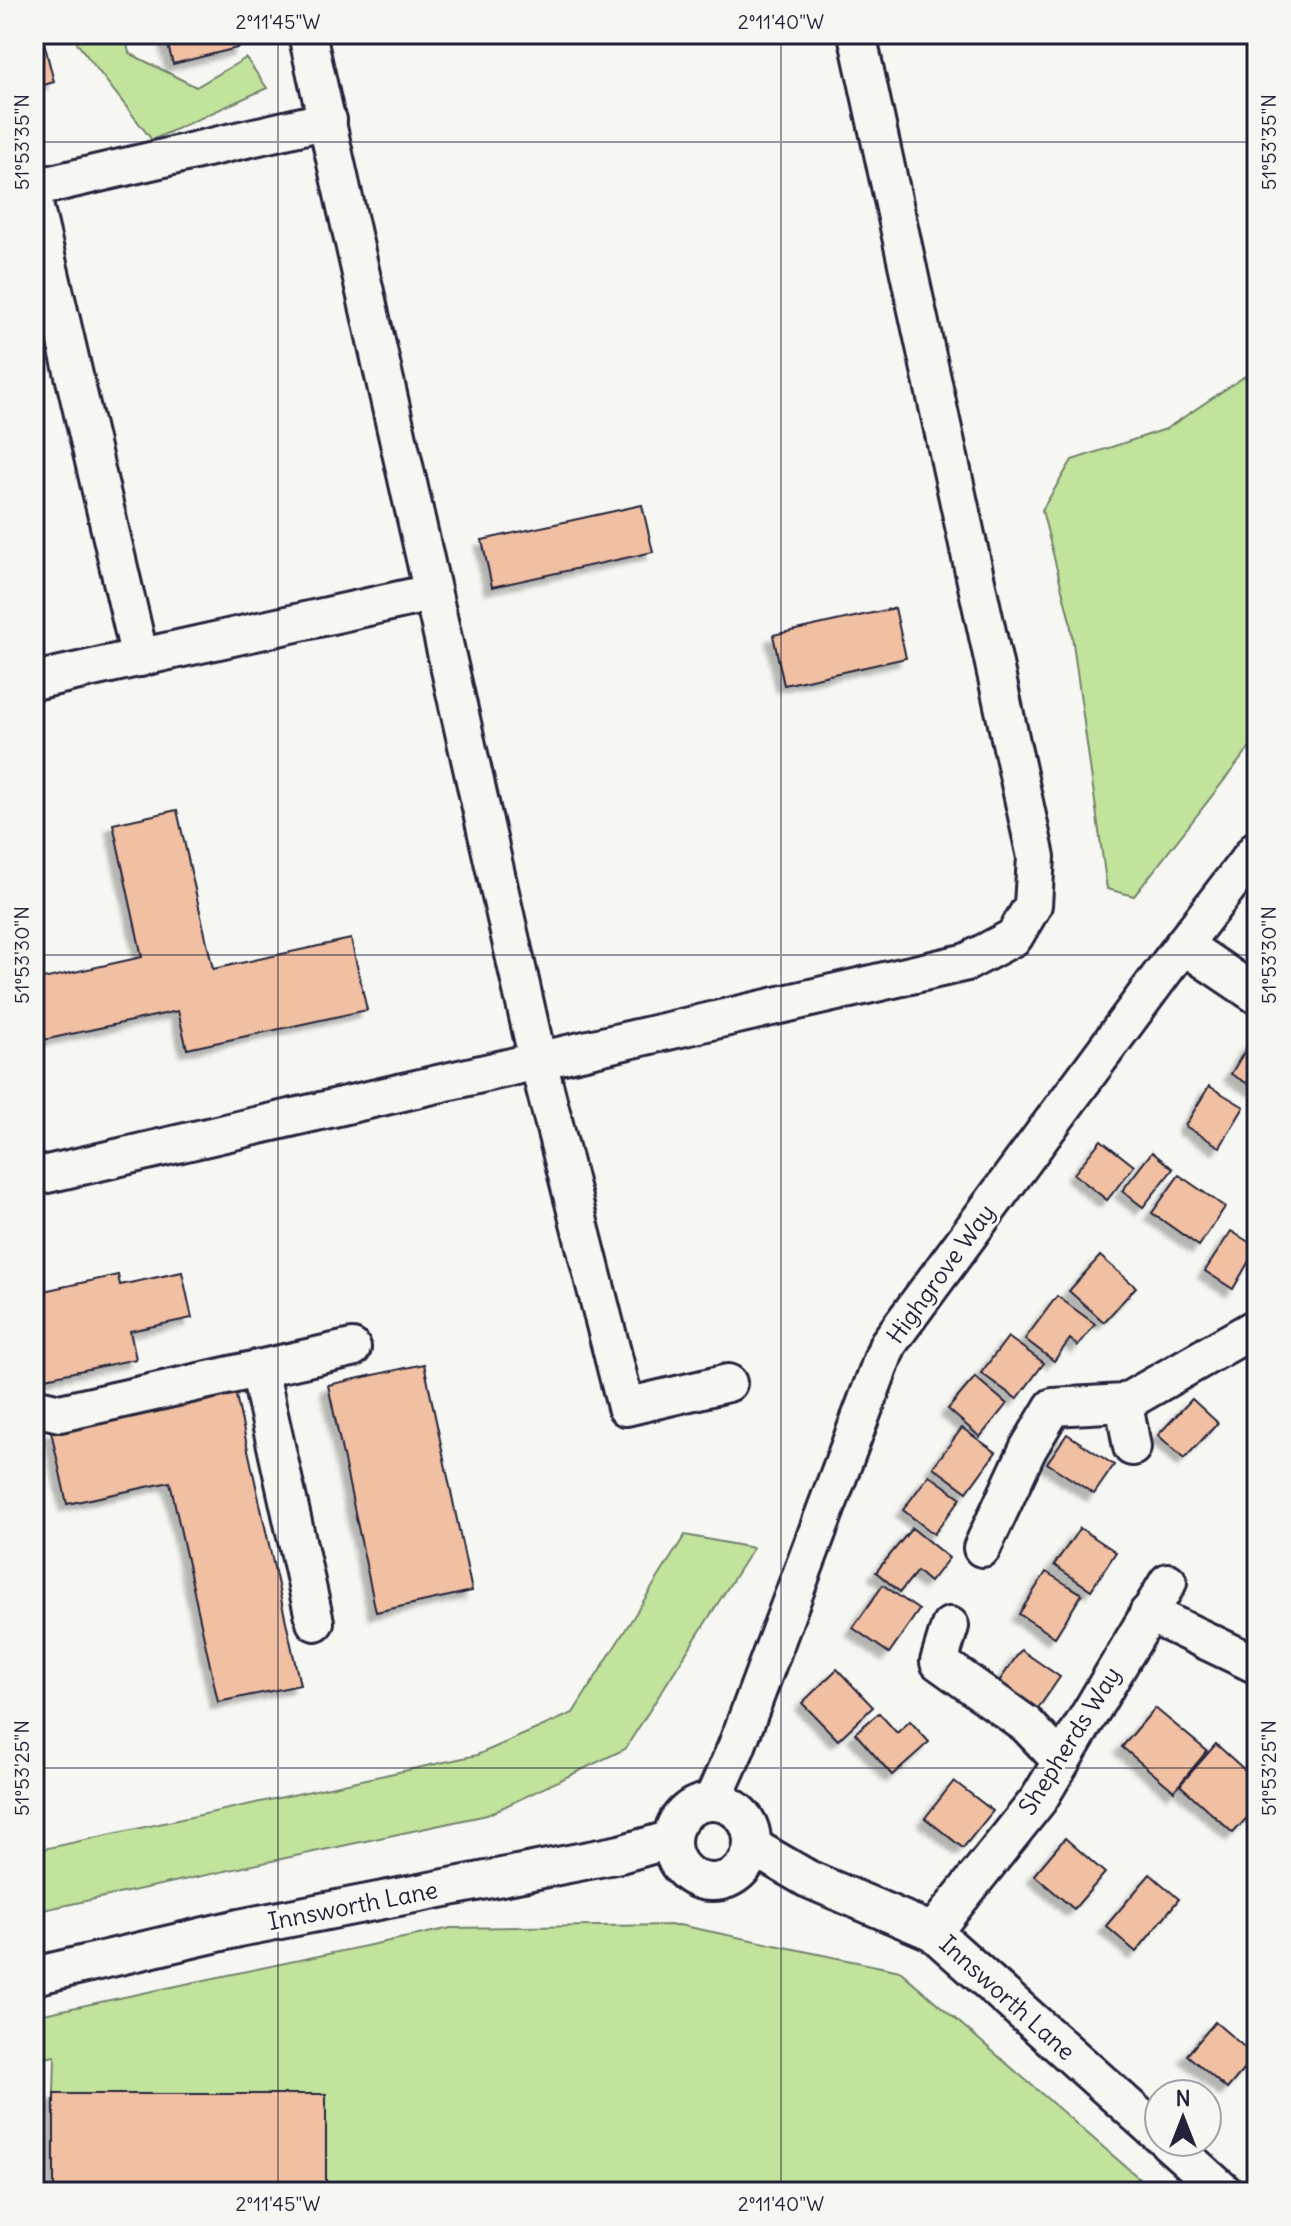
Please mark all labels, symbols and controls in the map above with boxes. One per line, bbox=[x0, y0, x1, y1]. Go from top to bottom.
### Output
text: 2°11'45"W bbox=[236, 9, 320, 34]
text: 2°11'40"W bbox=[738, 9, 824, 34]
text: 51°53'35"N bbox=[9, 94, 34, 190]
text: 51°53'35"N bbox=[1256, 94, 1281, 190]
text: 51°53'30"N bbox=[9, 906, 34, 1004]
text: 51°53'30"N bbox=[1256, 906, 1281, 1004]
street label: Highgrove Way bbox=[880, 1198, 1001, 1349]
street label: Shepherds Way bbox=[1012, 1661, 1127, 1820]
text: 51°53'25"N bbox=[9, 1720, 34, 1816]
text: 51°53'25"N bbox=[1256, 1720, 1281, 1816]
street label: Innsworth Lane bbox=[265, 1874, 440, 1936]
street label: Innsworth Lane bbox=[934, 1928, 1082, 2066]
north arrow bbox=[1143, 2078, 1223, 2158]
text: N bbox=[1175, 2084, 1191, 2112]
text: 2°11'45"W bbox=[236, 2191, 320, 2216]
text: 2°11'40"W bbox=[738, 2191, 824, 2216]

